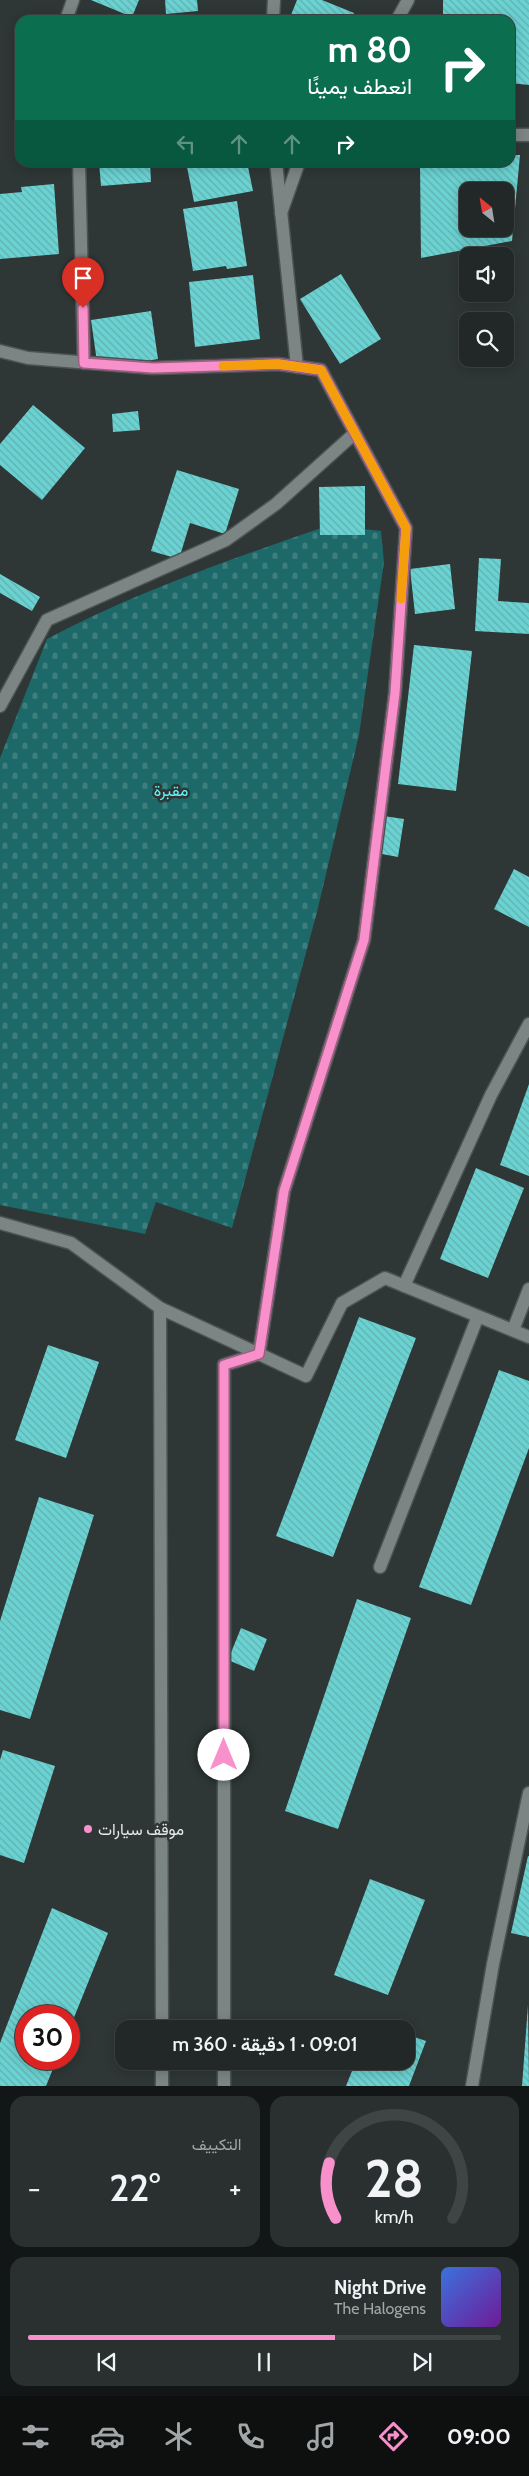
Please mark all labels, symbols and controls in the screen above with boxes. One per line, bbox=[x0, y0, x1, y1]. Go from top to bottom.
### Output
text: 80 m bbox=[328, 28, 412, 71]
icon: right bbox=[430, 35, 495, 100]
text: انعطف يمينًا bbox=[307, 73, 412, 100]
icon: left bbox=[172, 130, 200, 158]
icon: ahead bbox=[225, 130, 253, 158]
icon: ahead bbox=[278, 130, 306, 158]
icon: right bbox=[331, 130, 359, 158]
north arrow bbox=[459, 182, 514, 238]
map controls bbox=[459, 182, 514, 367]
button: sound bbox=[459, 247, 514, 302]
pin bbox=[62, 257, 104, 308]
icon: arrive bbox=[69, 264, 97, 292]
button: search bbox=[459, 312, 514, 367]
park label: مقبرة bbox=[154, 781, 188, 801]
position arrow bbox=[197, 1728, 249, 1780]
place label: موقف سيارات bbox=[98, 1820, 184, 1840]
marker: موقف سيارات bbox=[82, 1823, 94, 1835]
speed limit sign: 30 bbox=[15, 2005, 80, 2070]
text: 09:01 · 1 دقيقة · 360 m bbox=[172, 2033, 358, 2056]
text: التكييف bbox=[192, 2135, 242, 2154]
text: 28 bbox=[365, 2147, 424, 2210]
text: 22° bbox=[109, 2164, 160, 2211]
text: − bbox=[28, 2171, 40, 2205]
text: + bbox=[229, 2171, 242, 2205]
text: km/h bbox=[375, 2206, 414, 2227]
text: Night Drive bbox=[334, 2276, 426, 2299]
text: The Halogens bbox=[334, 2299, 426, 2318]
icon: previous bbox=[93, 2348, 121, 2376]
icon: pause bbox=[250, 2348, 278, 2376]
icon: next bbox=[408, 2348, 436, 2376]
icon: filters bbox=[18, 2419, 53, 2454]
icon: car bbox=[90, 2419, 125, 2454]
icon: climate bbox=[161, 2419, 196, 2454]
icon: phone bbox=[233, 2419, 268, 2454]
icon: music bbox=[304, 2419, 339, 2454]
icon: directions bbox=[376, 2419, 411, 2454]
text: 09:00 bbox=[447, 2423, 511, 2450]

